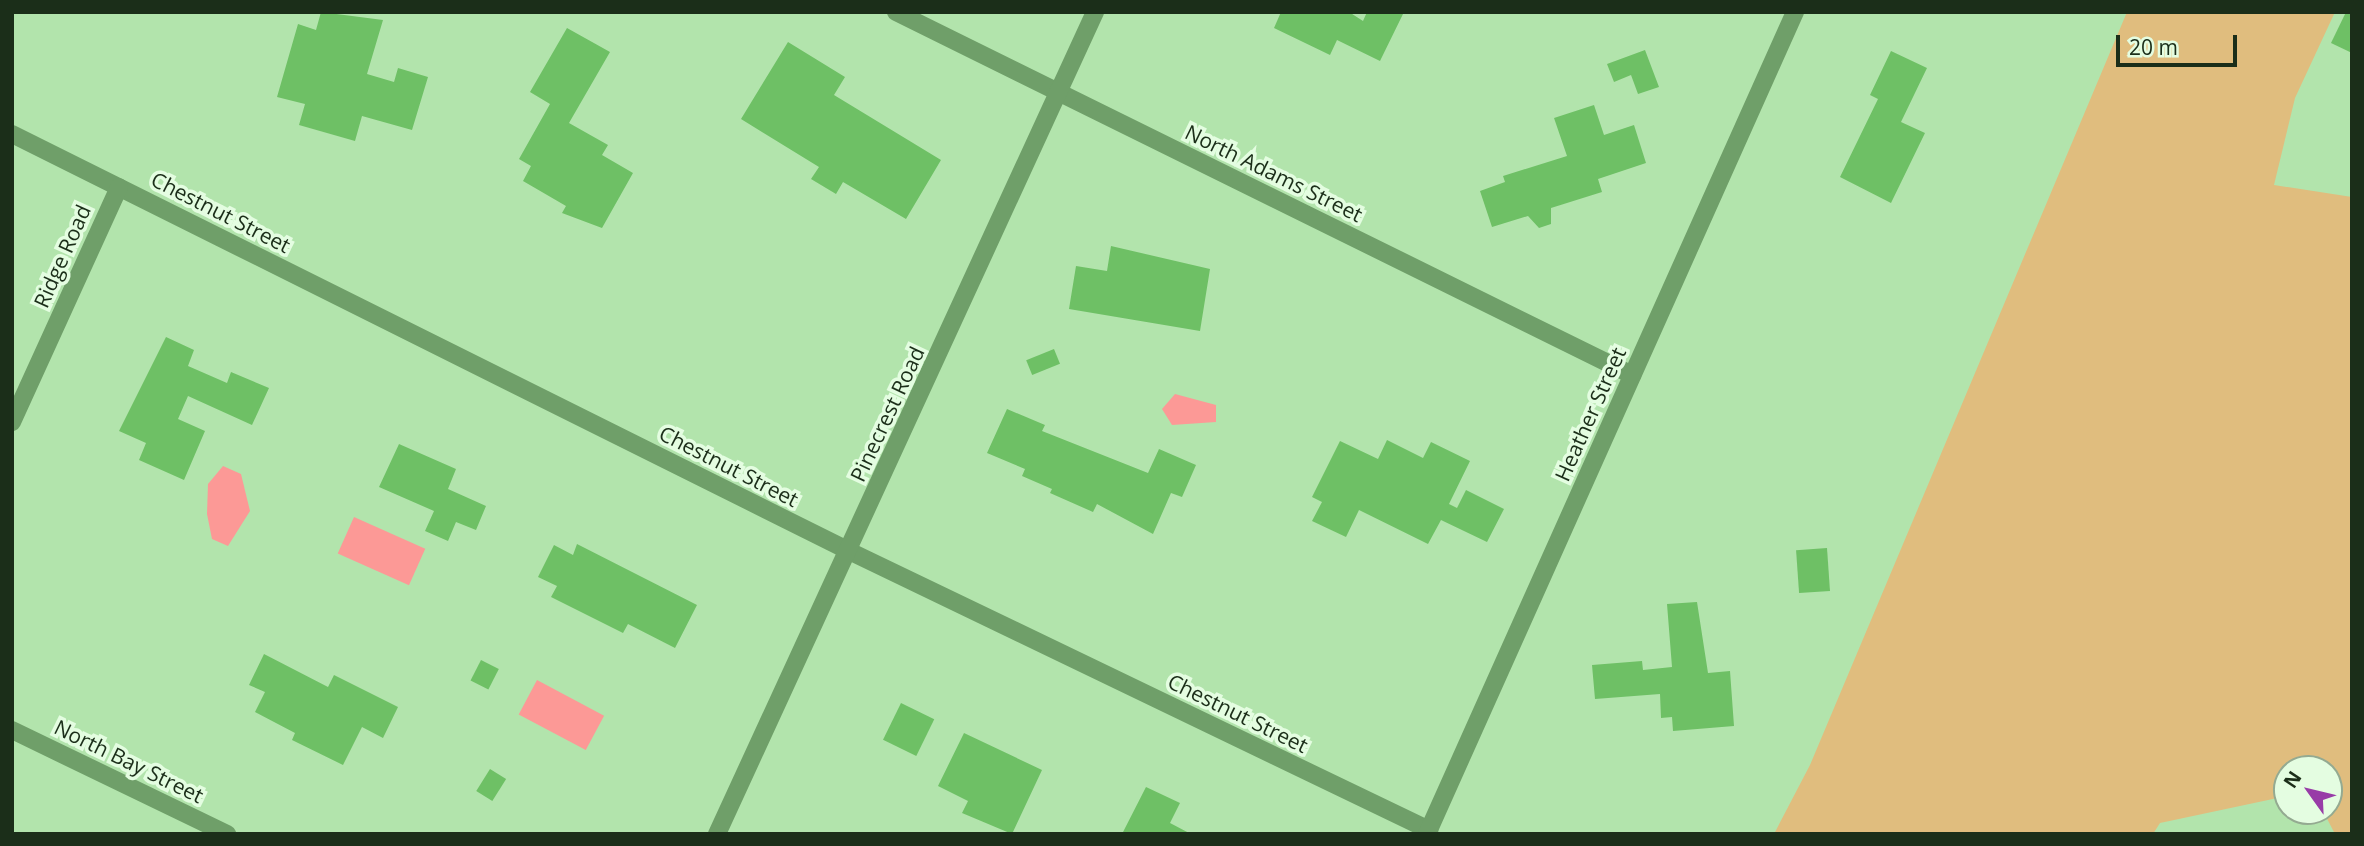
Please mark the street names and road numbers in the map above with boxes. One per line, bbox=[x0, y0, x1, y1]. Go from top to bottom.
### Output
street label: North Adams Street bbox=[1181, 119, 1367, 227]
street label: Chestnut Street bbox=[147, 166, 295, 258]
street label: Ridge Road bbox=[28, 201, 96, 311]
street label: Pinecrest Road bbox=[845, 342, 929, 486]
street label: Heather Street bbox=[1549, 343, 1631, 485]
street label: Chestnut Street bbox=[655, 420, 803, 512]
street label: Chestnut Street bbox=[1164, 668, 1312, 758]
street label: North Bay Street bbox=[50, 714, 208, 808]

